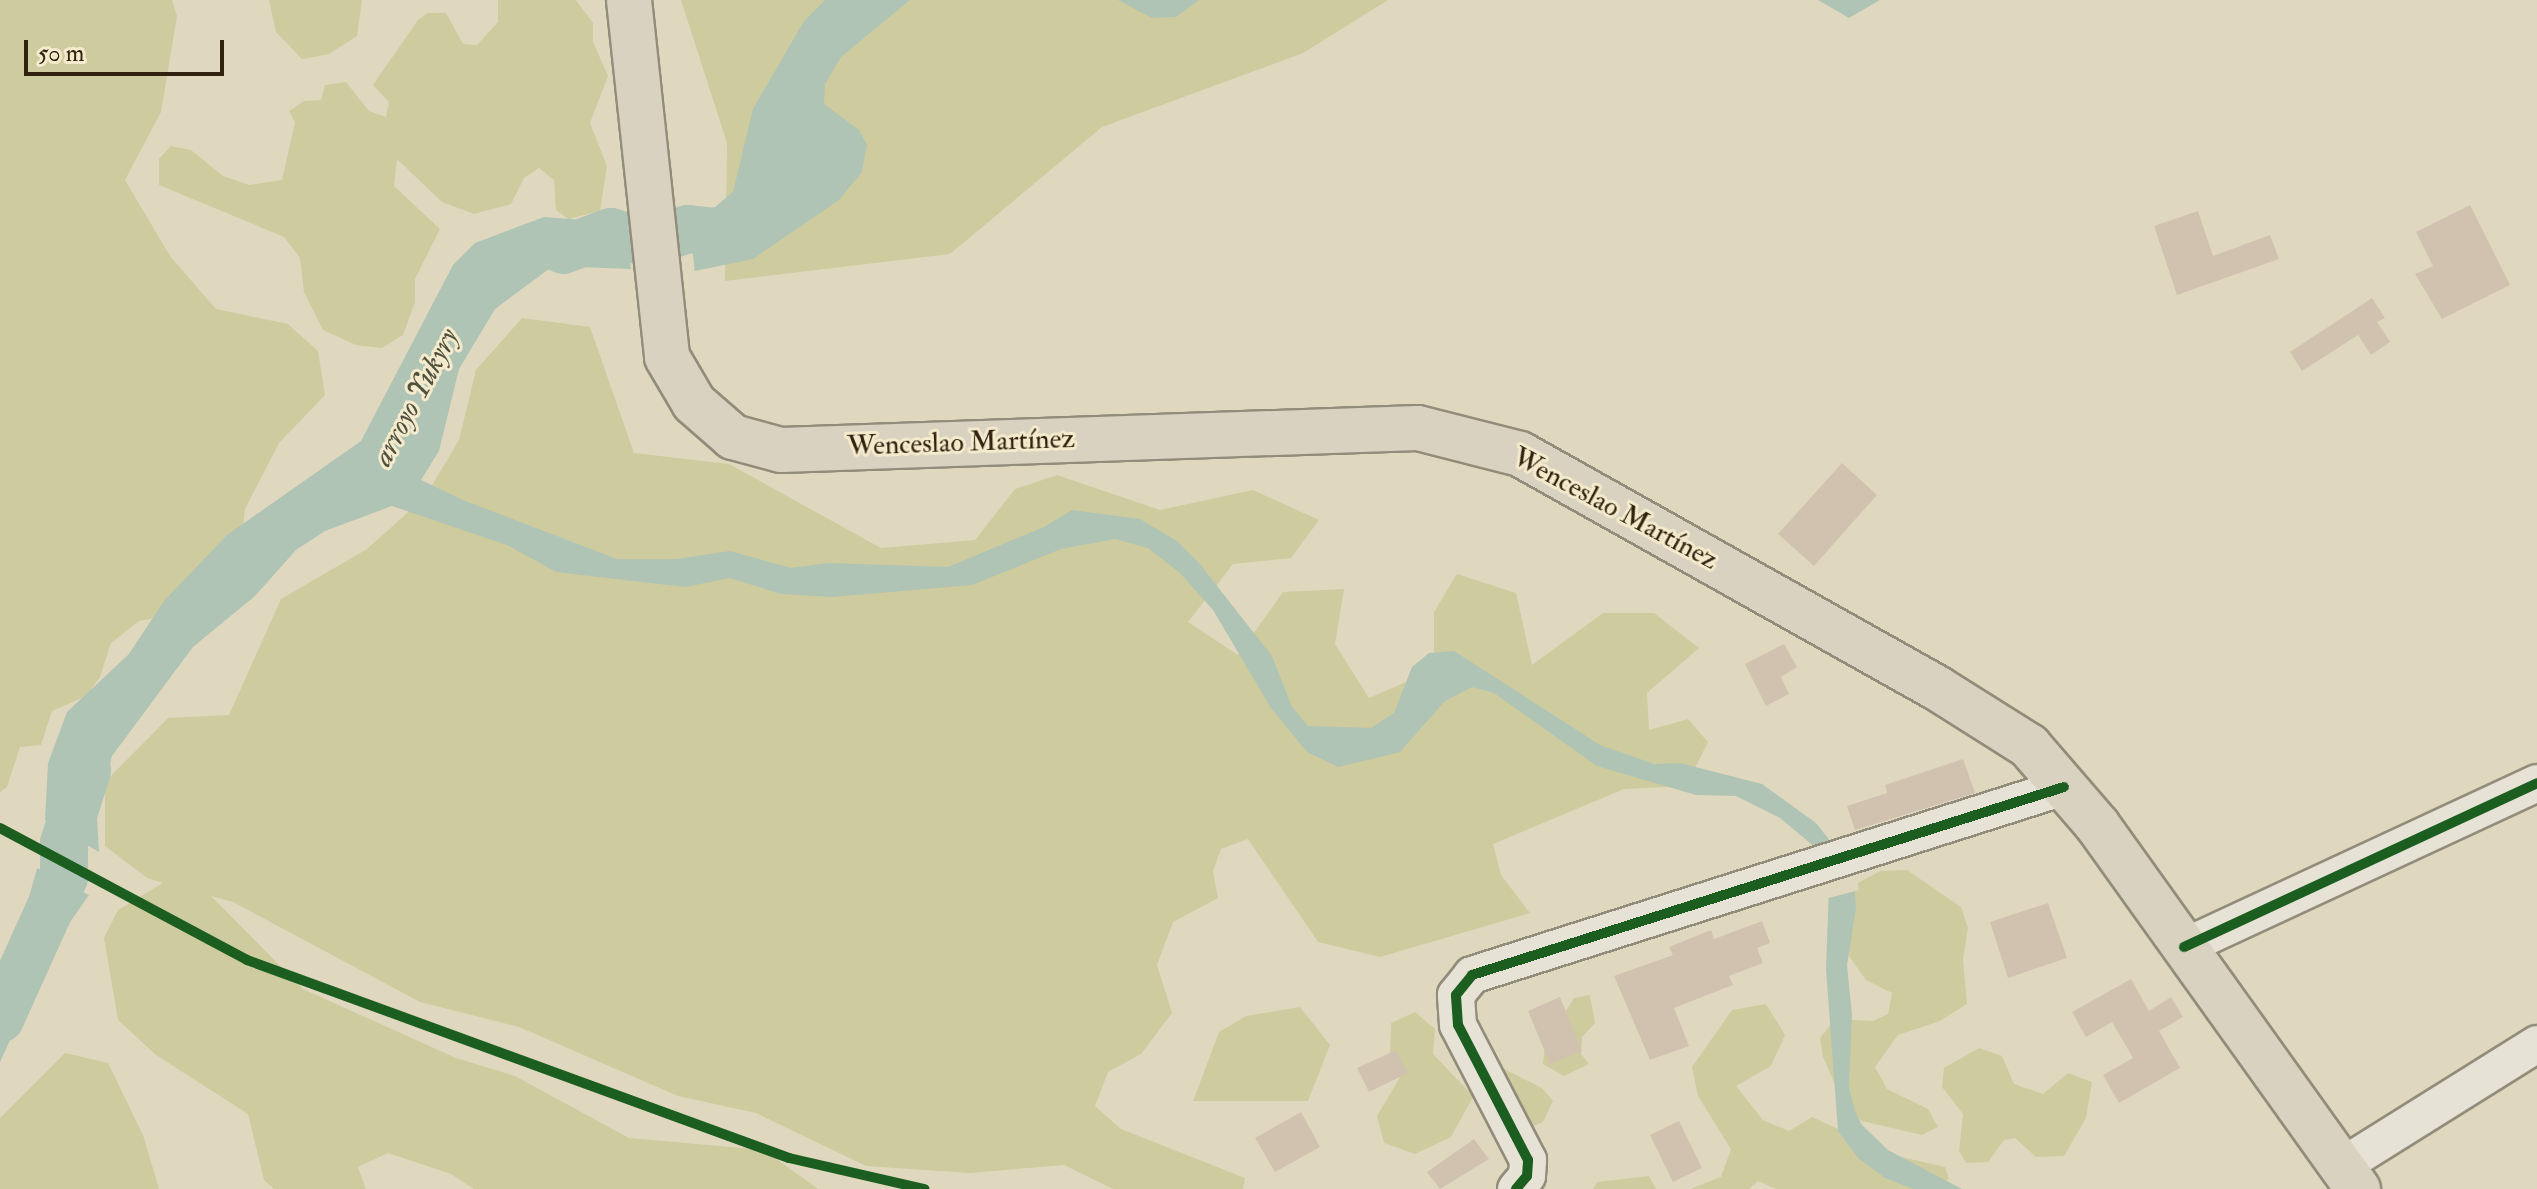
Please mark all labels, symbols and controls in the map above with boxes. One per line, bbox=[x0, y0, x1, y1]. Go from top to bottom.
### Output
scale bar bbox=[28, 24, 228, 74]
text: 50 m bbox=[38, 38, 84, 69]
water label: arroyo Yukyry bbox=[365, 322, 467, 472]
street label: Wenceslao Martínez bbox=[847, 422, 1075, 464]
street label: Wenceslao Martínez bbox=[1507, 441, 1723, 577]

